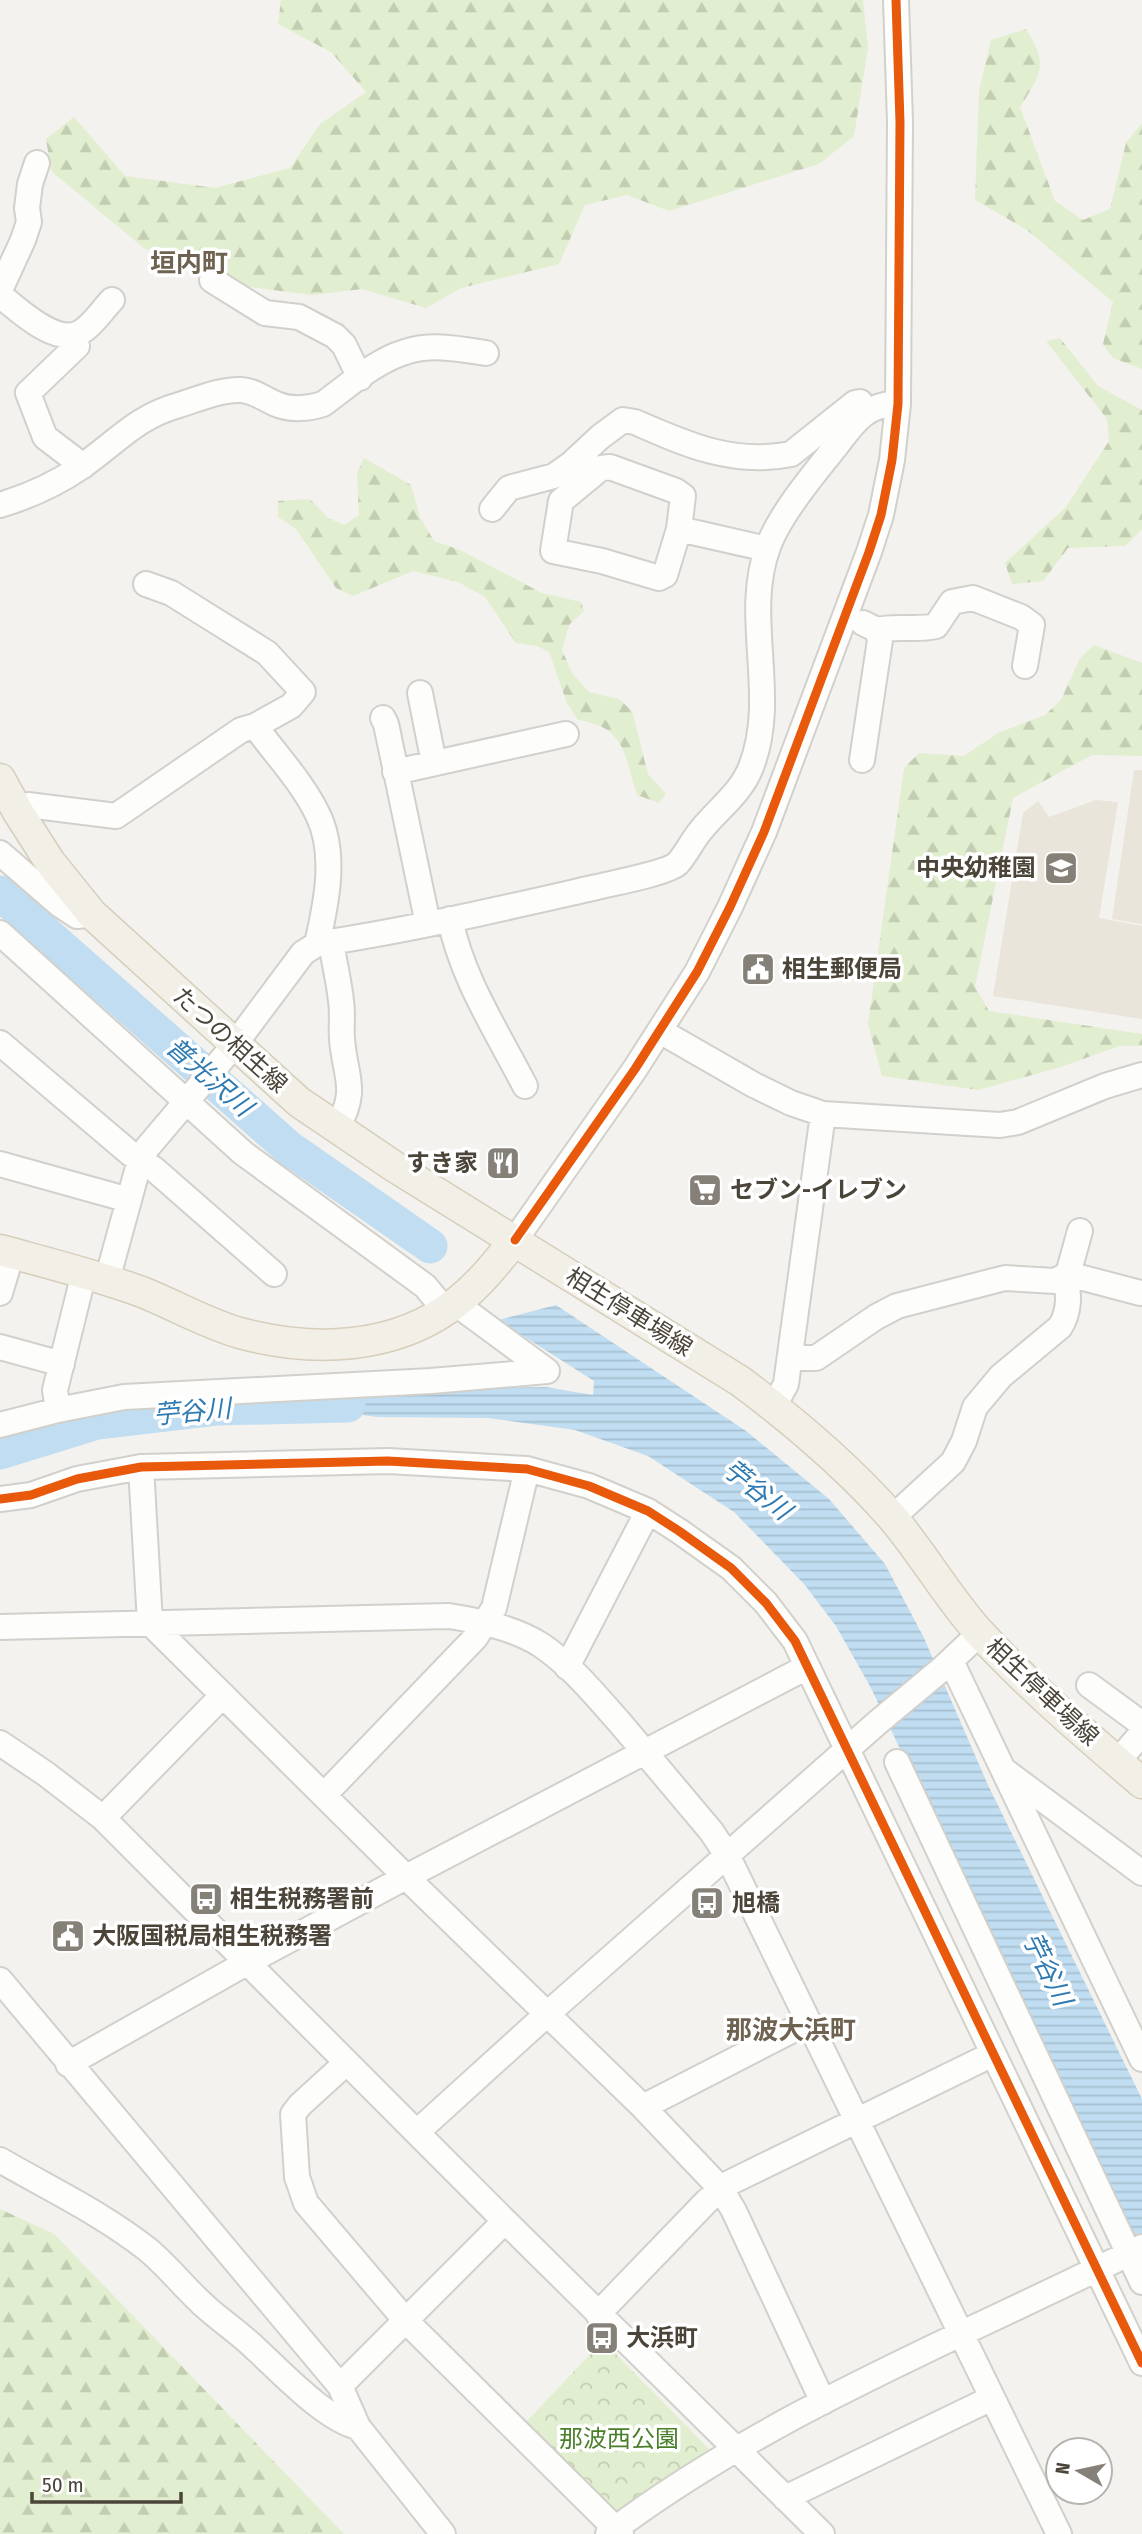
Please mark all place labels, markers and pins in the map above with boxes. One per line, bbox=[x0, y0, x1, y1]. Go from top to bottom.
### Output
school or university icon: 中央幼稚園 bbox=[1042, 849, 1080, 887]
place label: 中央幼稚園 bbox=[916, 854, 1036, 882]
public building icon: 相生郵便局 bbox=[739, 950, 777, 988]
place label: 相生郵便局 bbox=[782, 955, 902, 983]
restaurant icon: すき家 bbox=[484, 1144, 522, 1182]
place label: すき家 bbox=[406, 1149, 478, 1177]
supermarket icon: セブン-イレブン bbox=[686, 1171, 724, 1209]
place label: セブン-イレブン bbox=[730, 1176, 907, 1204]
bus stop icon: 相生税務署前 bbox=[187, 1880, 225, 1918]
bus stop icon: 旭橋 bbox=[688, 1884, 726, 1922]
place label: 相生税務署前 bbox=[230, 1885, 374, 1913]
place label: 旭橋 bbox=[732, 1889, 780, 1917]
public building icon: 大阪国税局相生税務署 bbox=[49, 1917, 87, 1955]
place label: 大阪国税局相生税務署 bbox=[92, 1922, 332, 1950]
bus stop icon: 大浜町 bbox=[583, 2319, 621, 2357]
place label: 大浜町 bbox=[626, 2324, 698, 2352]

